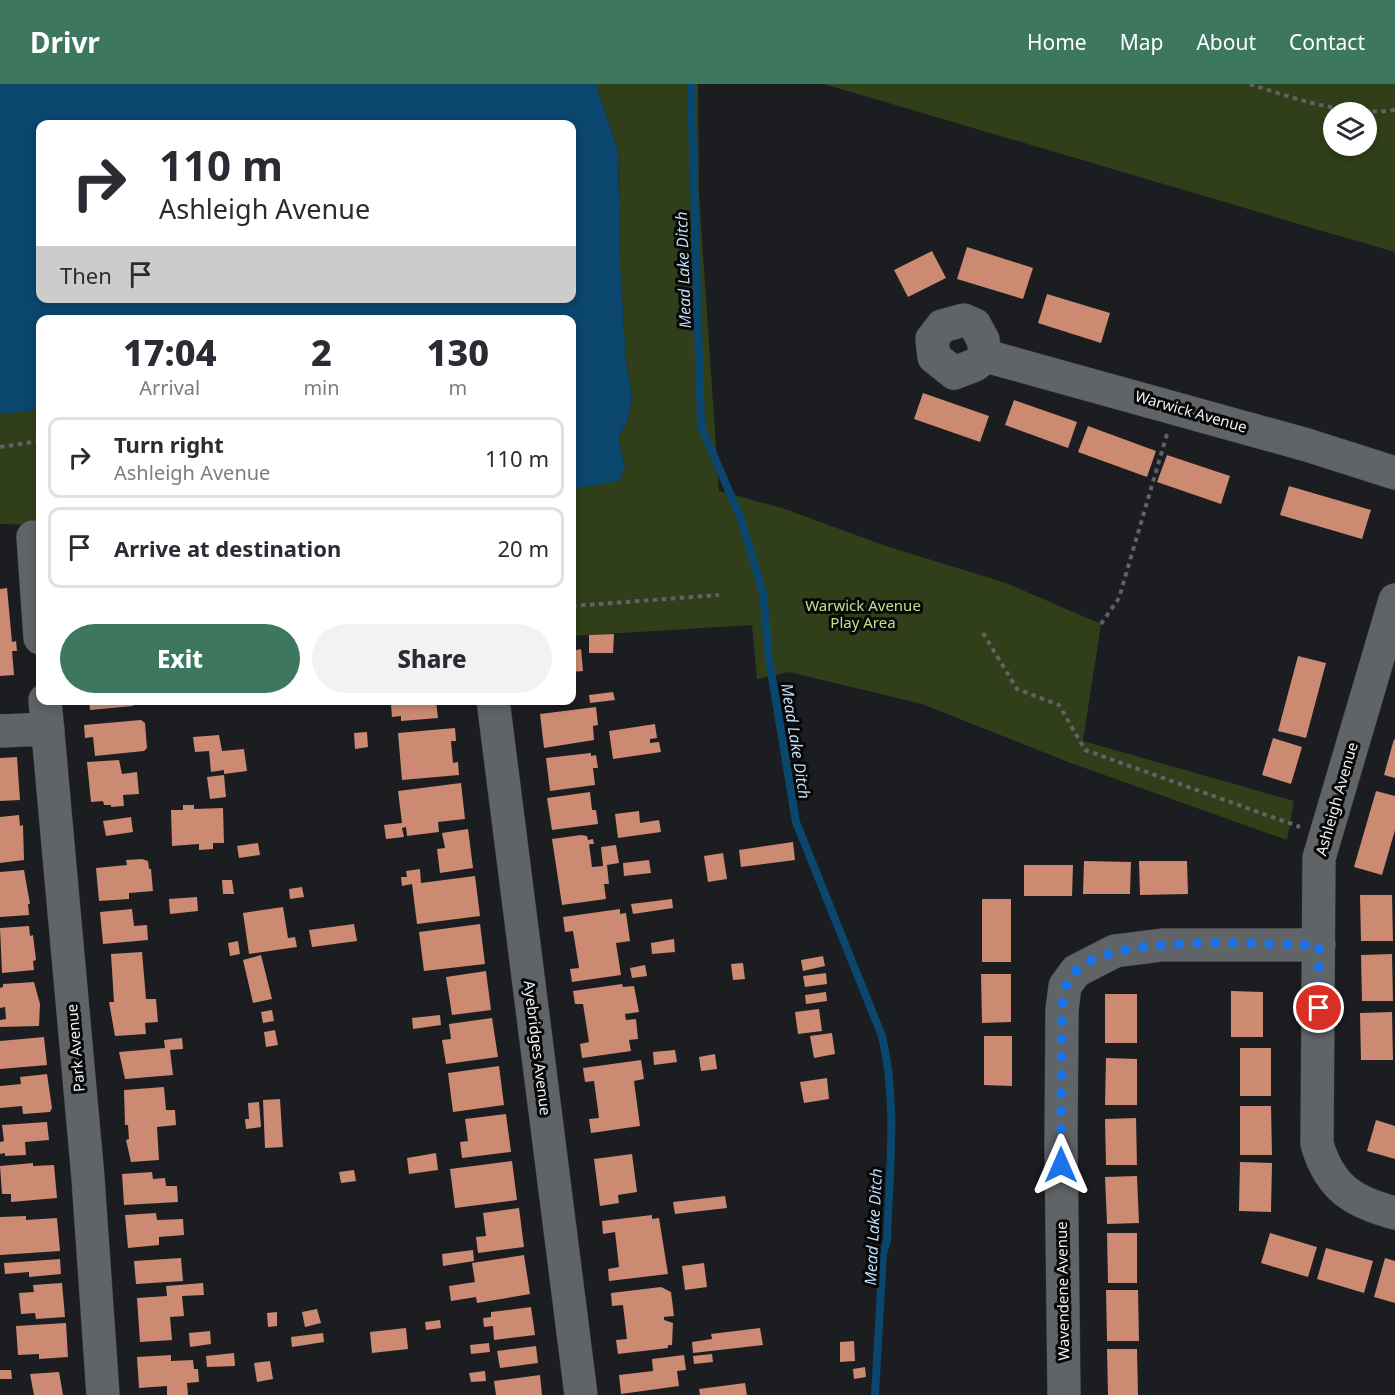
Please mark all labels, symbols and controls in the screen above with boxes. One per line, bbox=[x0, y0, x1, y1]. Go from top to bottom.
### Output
text: Drivr bbox=[30, 23, 100, 61]
text: Home bbox=[1027, 28, 1087, 56]
text: Map bbox=[1120, 28, 1163, 56]
text: About bbox=[1196, 28, 1256, 56]
text: Contact bbox=[1289, 28, 1365, 56]
map controls bbox=[1323, 102, 1377, 156]
button: layers bbox=[1323, 102, 1377, 156]
text: 110 m bbox=[159, 136, 283, 193]
icon: right bbox=[60, 144, 138, 222]
text: Ashleigh Avenue bbox=[159, 190, 370, 227]
water label: Mead Lake Ditch bbox=[670, 211, 696, 329]
icon: arrive bbox=[124, 258, 157, 291]
text: Then bbox=[60, 260, 112, 290]
text: 17:04 bbox=[123, 328, 216, 377]
text: 2 bbox=[311, 328, 332, 377]
text: 130 bbox=[427, 328, 489, 377]
text: Arrival bbox=[139, 374, 200, 401]
text: min bbox=[303, 374, 340, 401]
text: m bbox=[448, 374, 467, 401]
street label: Warwick Avenue bbox=[1133, 385, 1250, 437]
text: Turn right bbox=[114, 429, 224, 459]
icon: right bbox=[63, 441, 96, 474]
text: 110 m bbox=[485, 443, 549, 473]
text: Ashleigh Avenue bbox=[114, 459, 270, 486]
icon: arrive bbox=[63, 531, 96, 564]
text: Arrive at destination bbox=[114, 533, 341, 563]
text: 20 m bbox=[498, 533, 549, 563]
park label: Warwick Avenue Play Area bbox=[805, 595, 921, 632]
button: Exit bbox=[60, 624, 300, 693]
button: Share bbox=[312, 624, 552, 693]
water label: Mead Lake Ditch bbox=[776, 681, 816, 801]
street label: Ashleigh Avenue bbox=[1310, 740, 1362, 858]
street label: Ayebridges Avenue bbox=[520, 979, 556, 1116]
pin bbox=[1293, 982, 1344, 1033]
icon: arrive bbox=[1302, 991, 1335, 1024]
street label: Park Avenue bbox=[61, 1003, 89, 1093]
position arrow bbox=[1029, 1133, 1093, 1197]
water label: Mead Lake Ditch bbox=[859, 1168, 887, 1286]
street label: Wavendene Avenue bbox=[1051, 1221, 1073, 1361]

